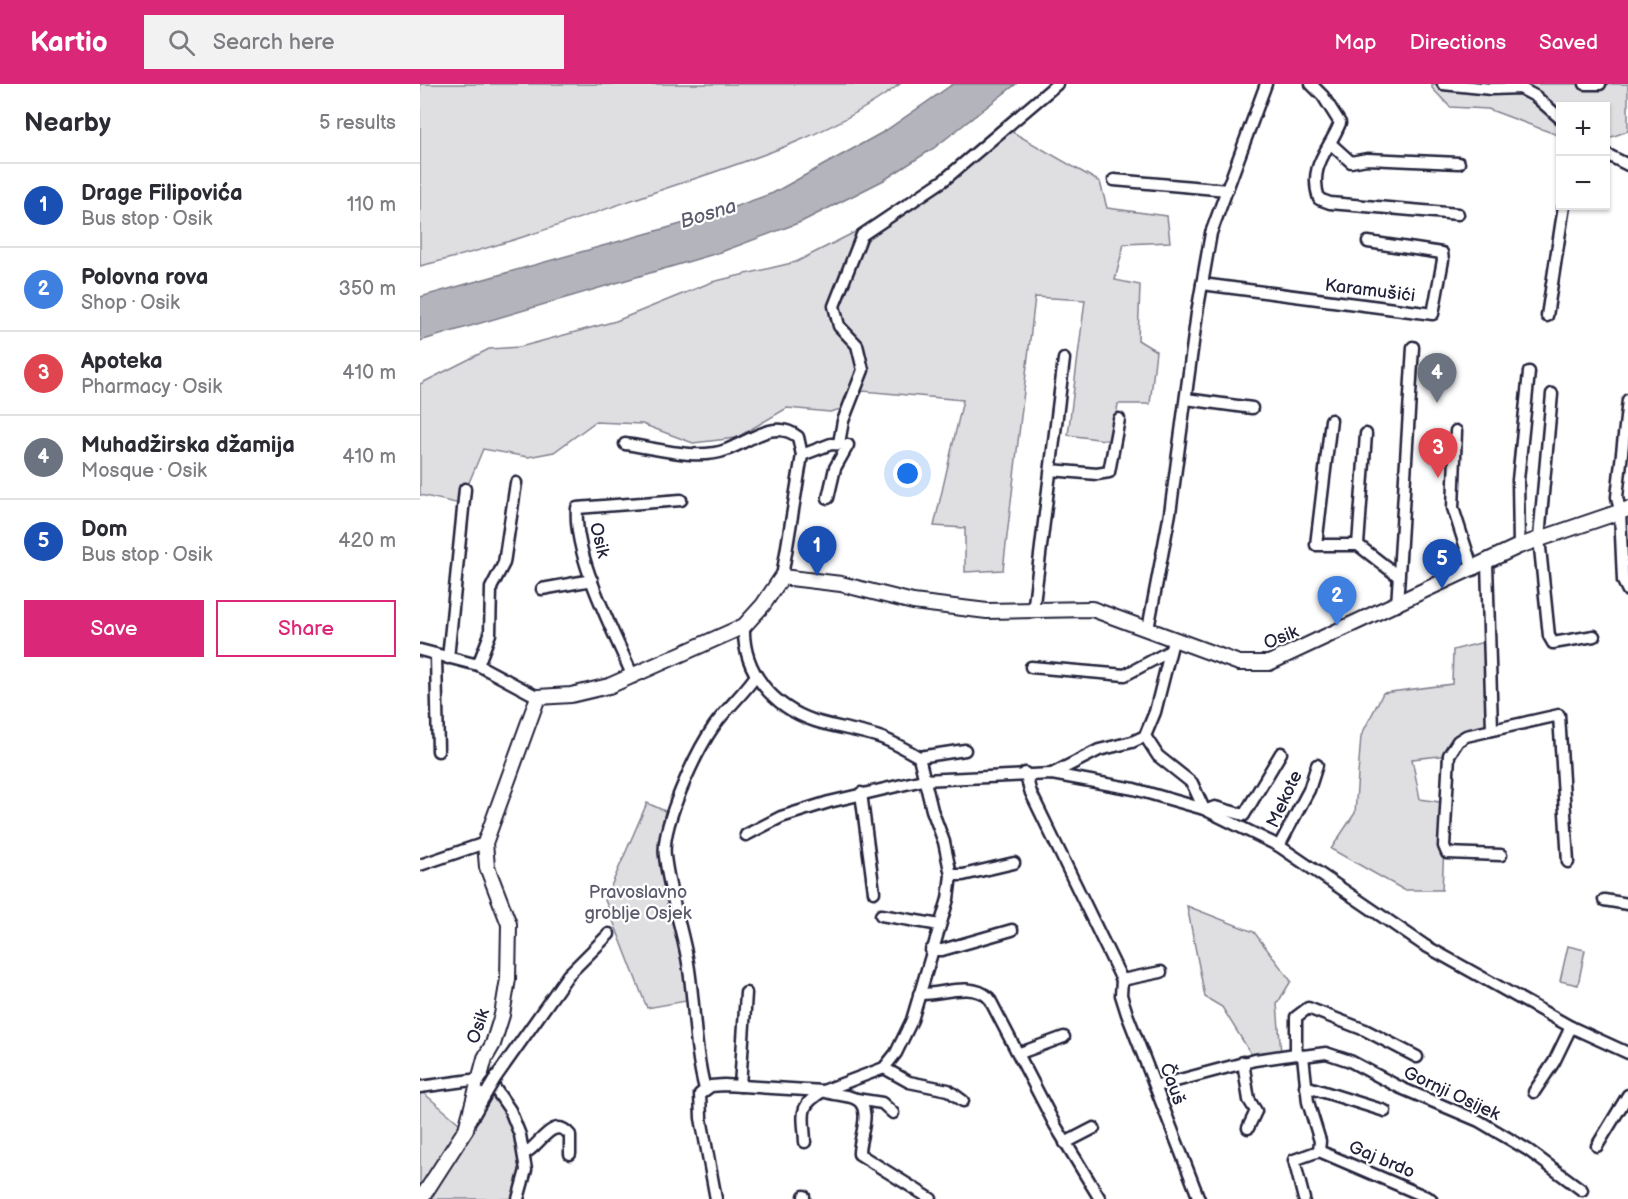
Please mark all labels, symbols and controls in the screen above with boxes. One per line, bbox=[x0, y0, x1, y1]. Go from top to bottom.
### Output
search box bbox=[144, 15, 564, 69]
text: Kartio bbox=[30, 26, 108, 59]
icon: search bbox=[165, 26, 198, 59]
text: Search here bbox=[213, 29, 335, 56]
text: Map bbox=[1334, 30, 1377, 55]
text: Directions bbox=[1410, 30, 1506, 55]
text: Saved bbox=[1539, 30, 1598, 55]
map controls bbox=[1556, 102, 1610, 210]
button: + bbox=[1556, 102, 1610, 156]
text: Nearby bbox=[24, 108, 111, 139]
text: 5 results bbox=[319, 111, 396, 135]
button: − bbox=[1556, 156, 1610, 210]
text: Drage Filipovića bbox=[81, 180, 243, 207]
text: 1 bbox=[39, 193, 48, 217]
text: 110 m bbox=[347, 193, 396, 217]
water label: Bosna bbox=[677, 194, 739, 234]
text: Bus stop · Osik bbox=[81, 207, 212, 231]
text: Polovna rova bbox=[81, 264, 208, 291]
street label: Karamušići bbox=[1324, 275, 1416, 306]
text: 2 bbox=[38, 277, 49, 301]
text: 350 m bbox=[339, 277, 396, 301]
text: Shop · Osik bbox=[81, 291, 180, 315]
text: Apoteka bbox=[81, 348, 163, 375]
pin: 4 bbox=[1418, 354, 1456, 403]
text: 3 bbox=[38, 361, 49, 385]
text: 410 m bbox=[342, 361, 396, 385]
text: Pharmacy · Osik bbox=[81, 375, 222, 399]
pin: 3 bbox=[1418, 428, 1458, 478]
text: Muhadžirska džamija bbox=[81, 432, 295, 459]
text: 4 bbox=[38, 445, 49, 469]
text: 410 m bbox=[342, 445, 396, 469]
text: Mosque · Osik bbox=[81, 459, 207, 483]
your location bbox=[893, 459, 922, 488]
text: Dom bbox=[81, 516, 128, 543]
street label: Osik bbox=[585, 520, 614, 560]
pin: 1 bbox=[798, 526, 836, 576]
text: 5 bbox=[38, 529, 49, 553]
text: 420 m bbox=[338, 529, 396, 553]
pin: 5 bbox=[1422, 540, 1462, 589]
text: Bus stop · Osik bbox=[81, 543, 212, 567]
pin: 2 bbox=[1318, 576, 1356, 626]
button: Save bbox=[24, 600, 204, 657]
button: Share bbox=[216, 600, 396, 657]
street label: Osik bbox=[1261, 621, 1302, 654]
street label: Mekote bbox=[1262, 767, 1307, 831]
park label: Pravoslavno groblje Osjek bbox=[584, 882, 692, 924]
street label: Osik bbox=[463, 1006, 494, 1046]
street label: Čauš bbox=[1155, 1060, 1192, 1108]
street label: Gornji Osijek bbox=[1400, 1062, 1504, 1125]
street label: Gaj brdo bbox=[1346, 1136, 1418, 1183]

